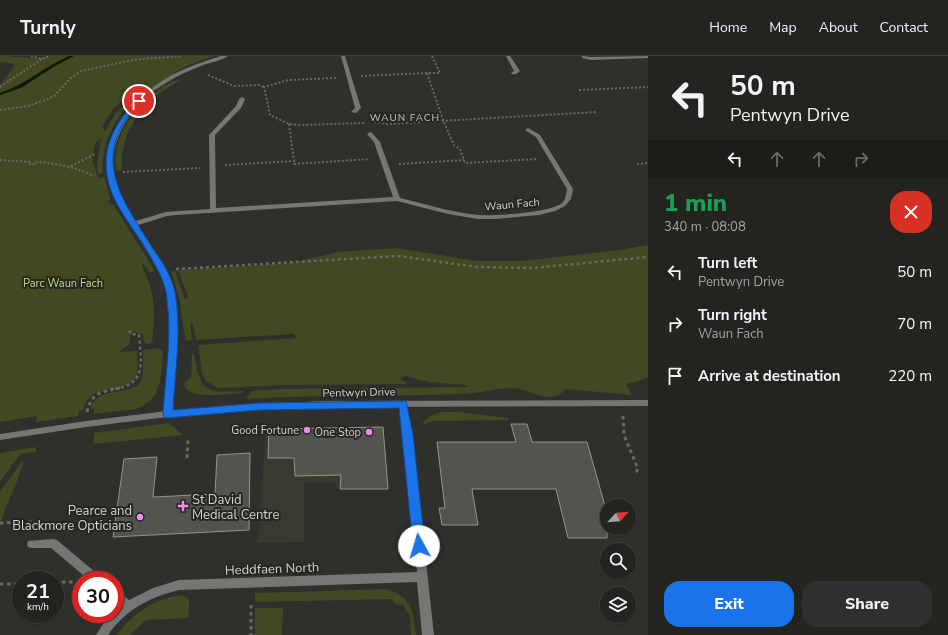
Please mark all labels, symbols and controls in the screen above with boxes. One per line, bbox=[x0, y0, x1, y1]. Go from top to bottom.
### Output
text: Turnly bbox=[20, 15, 76, 41]
text: Home bbox=[709, 18, 747, 37]
text: Map bbox=[769, 18, 797, 37]
text: About bbox=[819, 18, 858, 37]
text: Contact bbox=[880, 18, 928, 37]
text: 50 m bbox=[730, 67, 796, 105]
icon: left bbox=[664, 72, 716, 124]
pin bbox=[122, 84, 156, 118]
icon: arrive bbox=[128, 90, 150, 112]
text: Pentwyn Drive bbox=[730, 103, 849, 127]
district label: WAUN FACH bbox=[370, 111, 440, 125]
icon: left bbox=[724, 148, 746, 170]
icon: ahead bbox=[766, 148, 788, 170]
icon: ahead bbox=[808, 148, 830, 170]
icon: right bbox=[850, 148, 872, 170]
text: 1 min bbox=[664, 187, 727, 219]
button: close bbox=[890, 191, 932, 233]
street label: Waun Fach bbox=[484, 195, 540, 214]
text: 340 m · 08:08 bbox=[664, 218, 746, 236]
text: Turn left bbox=[698, 253, 757, 273]
icon: left bbox=[664, 261, 686, 283]
text: 50 m bbox=[897, 262, 932, 282]
text: Pentwyn Drive bbox=[698, 273, 784, 291]
park label: Parc Waun Fach bbox=[23, 276, 103, 291]
text: Turn right bbox=[698, 305, 767, 325]
icon: right bbox=[664, 313, 686, 335]
text: 70 m bbox=[897, 314, 932, 334]
text: Waun Fach bbox=[698, 325, 764, 343]
icon: arrive bbox=[664, 365, 686, 387]
text: Arrive at destination bbox=[698, 366, 841, 386]
text: 220 m bbox=[888, 366, 932, 386]
street label: Pentwyn Drive bbox=[322, 384, 396, 401]
place label: Good Fortune bbox=[231, 423, 299, 438]
marker: Good Fortune bbox=[302, 425, 312, 435]
place label: One Stop bbox=[315, 425, 361, 440]
marker: One Stop bbox=[364, 427, 374, 437]
place label: St David Medical Centre bbox=[192, 491, 279, 524]
north arrow bbox=[600, 499, 636, 535]
map controls bbox=[600, 499, 636, 623]
marker: St David Medical Centre bbox=[177, 500, 189, 512]
place label: Pearce and Blackmore Opticians bbox=[12, 502, 132, 535]
marker: Pearce and Blackmore Opticians bbox=[135, 512, 145, 522]
position arrow bbox=[398, 525, 440, 567]
button: search bbox=[600, 543, 636, 579]
street label: Heddfaen North bbox=[224, 558, 320, 580]
speed limit sign: 30 bbox=[72, 571, 124, 623]
text: 21 bbox=[26, 578, 50, 605]
button: Exit bbox=[664, 581, 794, 627]
button: Share bbox=[802, 581, 932, 627]
button: layers bbox=[600, 587, 636, 623]
text: km/h bbox=[27, 600, 49, 614]

